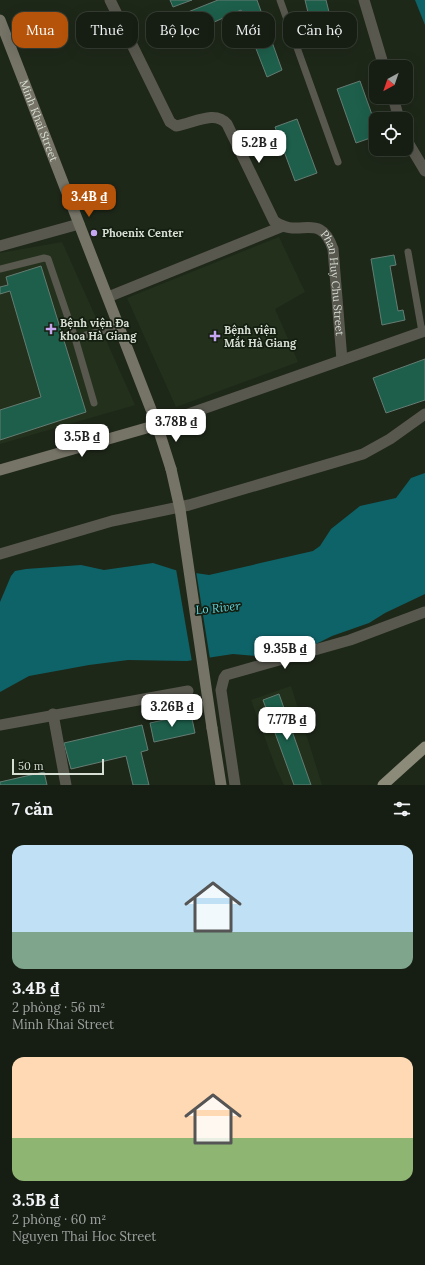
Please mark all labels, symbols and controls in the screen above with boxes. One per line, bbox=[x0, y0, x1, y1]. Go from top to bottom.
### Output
chip: Mua bbox=[12, 12, 68, 48]
chip: Thuê bbox=[76, 12, 138, 48]
chip: Bộ lọc bbox=[146, 12, 214, 48]
chip: Mới bbox=[222, 12, 275, 48]
chip: Căn hộ bbox=[283, 12, 357, 48]
north arrow bbox=[369, 60, 413, 104]
map controls bbox=[369, 60, 413, 156]
street label: Minh Khai Street bbox=[17, 78, 61, 164]
button: locate bbox=[369, 112, 413, 156]
pin: 5.2B ₫ bbox=[226, 130, 292, 164]
text: 5.2B ₫ bbox=[241, 134, 277, 151]
pin: 3.4B ₫ bbox=[56, 184, 122, 218]
text: 3.4B ₫ bbox=[71, 188, 107, 205]
place label: Phoenix Center bbox=[102, 226, 184, 240]
street label: Phan Huy Chu Street bbox=[318, 227, 347, 337]
marker: Phoenix Center bbox=[89, 228, 99, 238]
place label: Bệnh viện Đa khoa Hà Giang bbox=[60, 316, 137, 343]
marker: Bệnh viện Đa khoa Hà Giang bbox=[45, 323, 57, 335]
place label: Bệnh viện Mắt Hà Giang bbox=[224, 323, 297, 350]
marker: Bệnh viện Mắt Hà Giang bbox=[209, 330, 221, 342]
pin: 3.78B ₫ bbox=[139, 409, 213, 443]
text: 3.78B ₫ bbox=[155, 413, 197, 430]
pin: 3.5B ₫ bbox=[49, 424, 115, 458]
text: 3.5B ₫ bbox=[64, 428, 100, 445]
water label: Lo River bbox=[195, 598, 242, 617]
pin: 9.35B ₫ bbox=[248, 636, 322, 670]
text: 9.35B ₫ bbox=[263, 640, 307, 657]
pin: 3.26B ₫ bbox=[135, 694, 209, 728]
text: 3.26B ₫ bbox=[150, 698, 194, 715]
pin: 7.77B ₫ bbox=[250, 707, 324, 741]
text: 7.77B ₫ bbox=[268, 711, 306, 728]
scale bar bbox=[12, 757, 104, 776]
text: 50 m bbox=[18, 759, 44, 773]
text: 7 căn bbox=[12, 798, 53, 820]
icon: filters bbox=[391, 798, 413, 820]
icon: home bbox=[177, 871, 249, 943]
text: 3.4B ₫ bbox=[12, 977, 59, 999]
text: 2 phòng · 56 m² bbox=[12, 999, 105, 1016]
text: Minh Khai Street bbox=[12, 1016, 114, 1033]
icon: home bbox=[177, 1083, 249, 1155]
text: 3.5B ₫ bbox=[12, 1189, 59, 1211]
text: 2 phòng · 60 m² bbox=[12, 1211, 106, 1228]
text: Nguyen Thai Hoc Street bbox=[12, 1228, 156, 1245]

